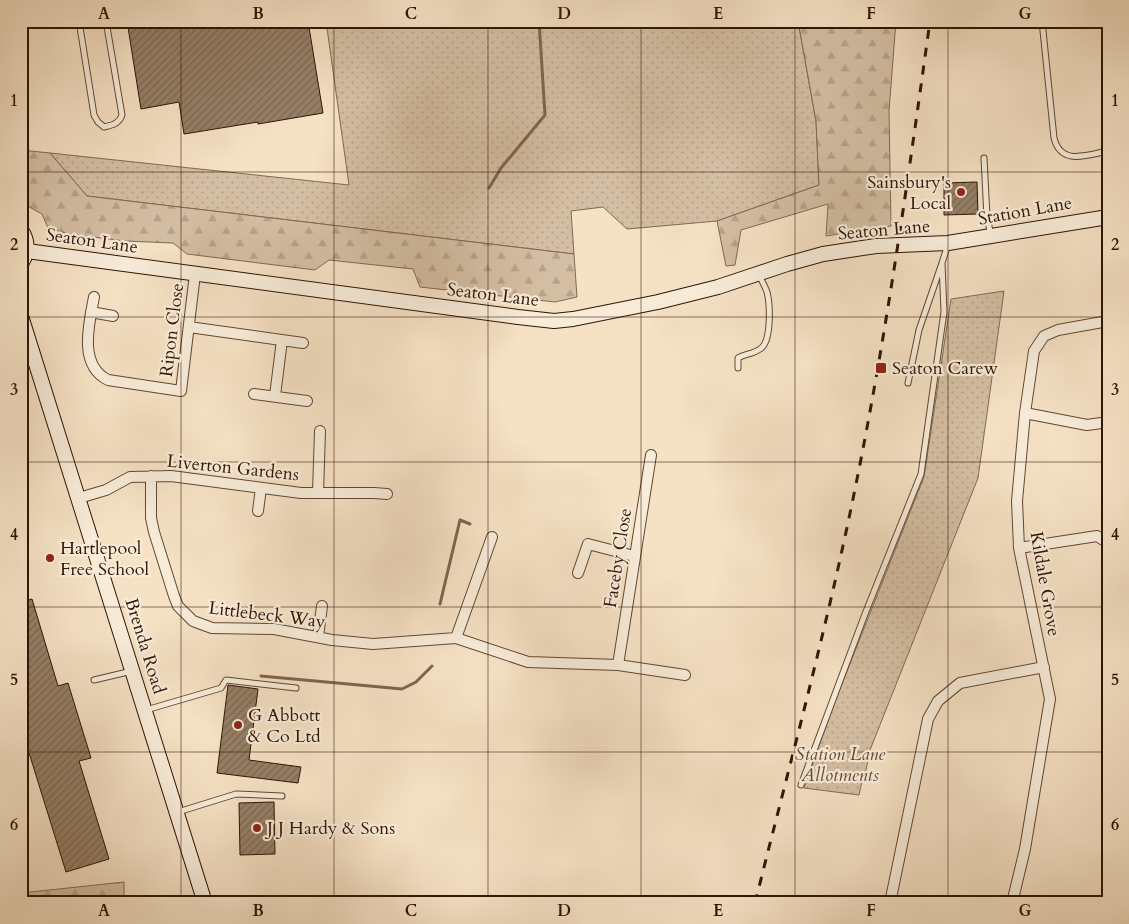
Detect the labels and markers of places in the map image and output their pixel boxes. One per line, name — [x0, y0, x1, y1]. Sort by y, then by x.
place label: Sainsbury's Local — [867, 170, 951, 216]
marker: Sainsbury's Local — [955, 186, 967, 198]
place label: Seaton Carew — [892, 356, 999, 381]
marker: Seaton Carew — [874, 361, 888, 375]
place label: Hartlepool Free School — [60, 536, 150, 582]
marker: Hartlepool Free School — [44, 552, 56, 564]
place label: G Abbott & Co Ltd — [248, 703, 321, 749]
marker: G Abbott & Co Ltd — [232, 719, 244, 731]
place label: J J Hardy & Sons — [264, 816, 395, 841]
marker: J J Hardy & Sons — [251, 822, 263, 834]

